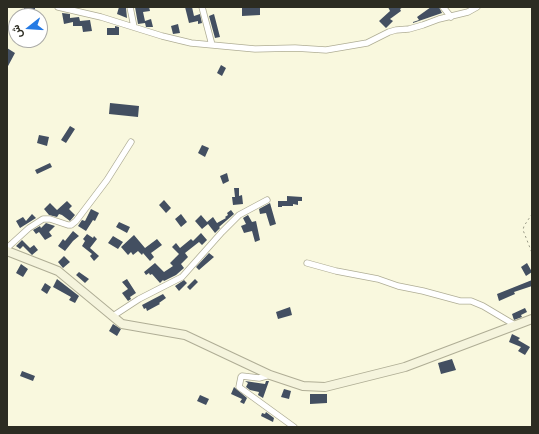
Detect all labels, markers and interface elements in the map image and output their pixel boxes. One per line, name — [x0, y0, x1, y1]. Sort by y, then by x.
north arrow — [8, 8, 48, 48]
text: ش — [8, 23, 26, 40]

